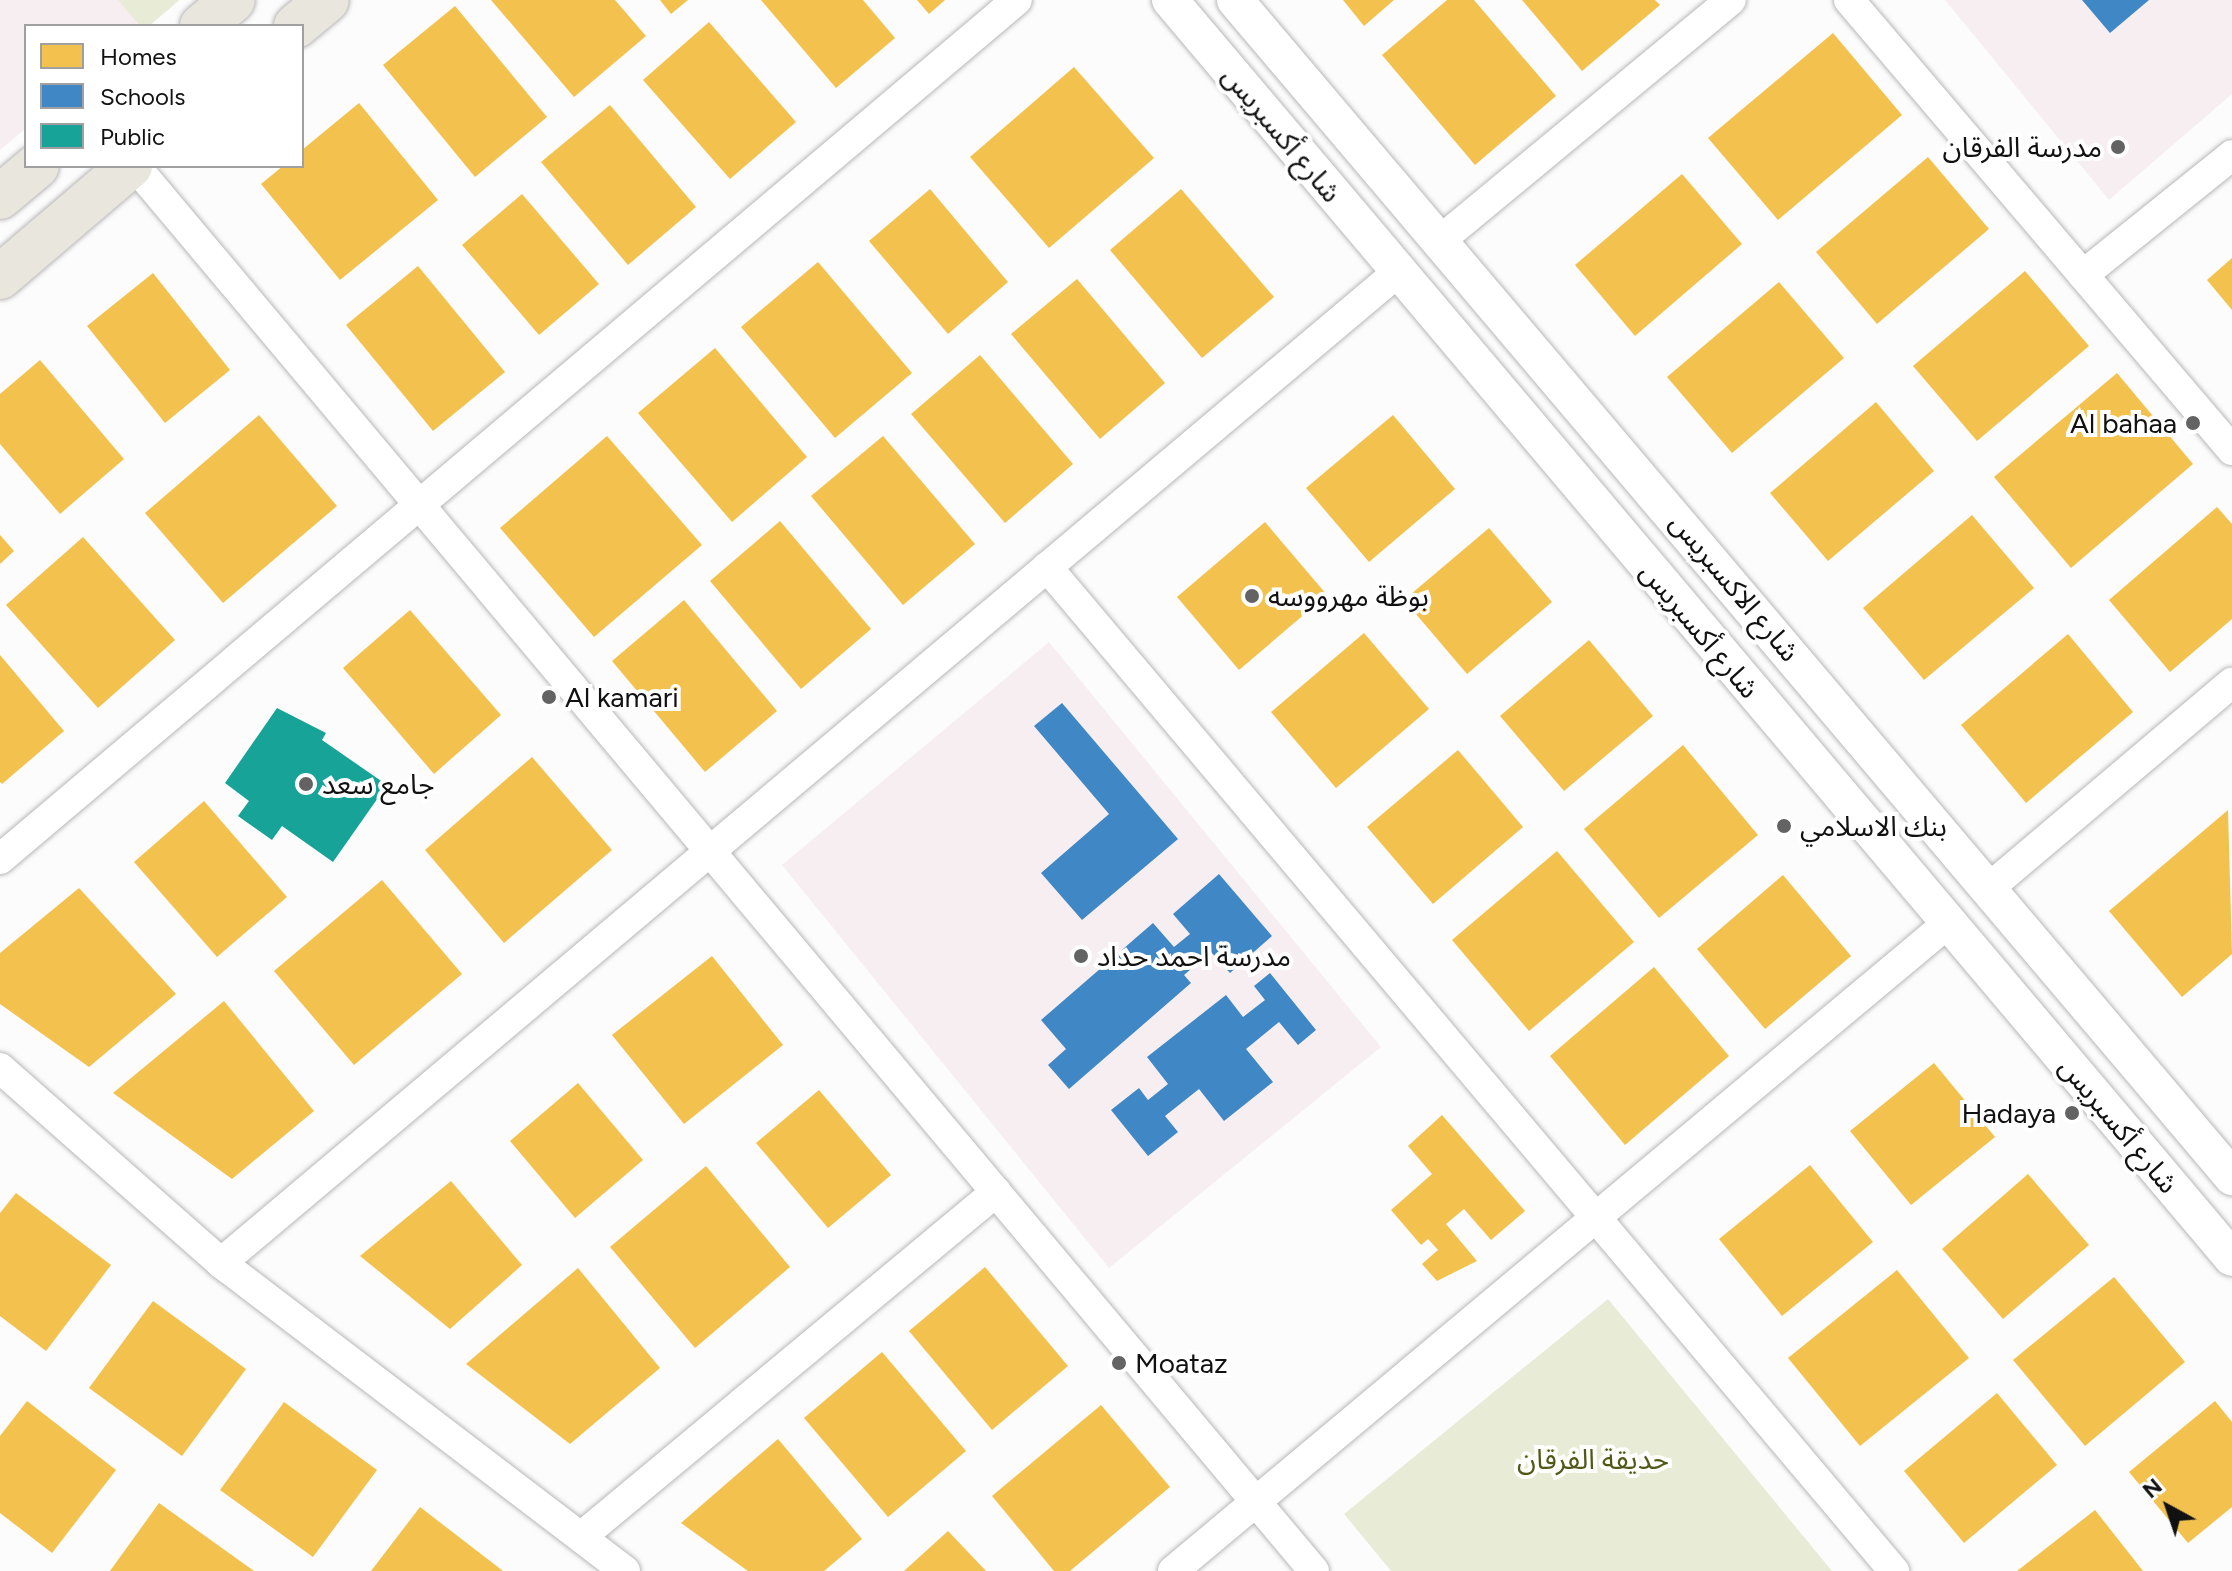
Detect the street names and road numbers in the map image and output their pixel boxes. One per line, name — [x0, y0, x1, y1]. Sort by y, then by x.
street label: شارع أكسبريس — [1215, 59, 1349, 209]
street label: شارع الاكسبريس — [1663, 506, 1807, 668]
street label: شارع أكسبريس — [1633, 555, 1767, 705]
street label: شارع أكسبريس — [2052, 1050, 2186, 1200]

